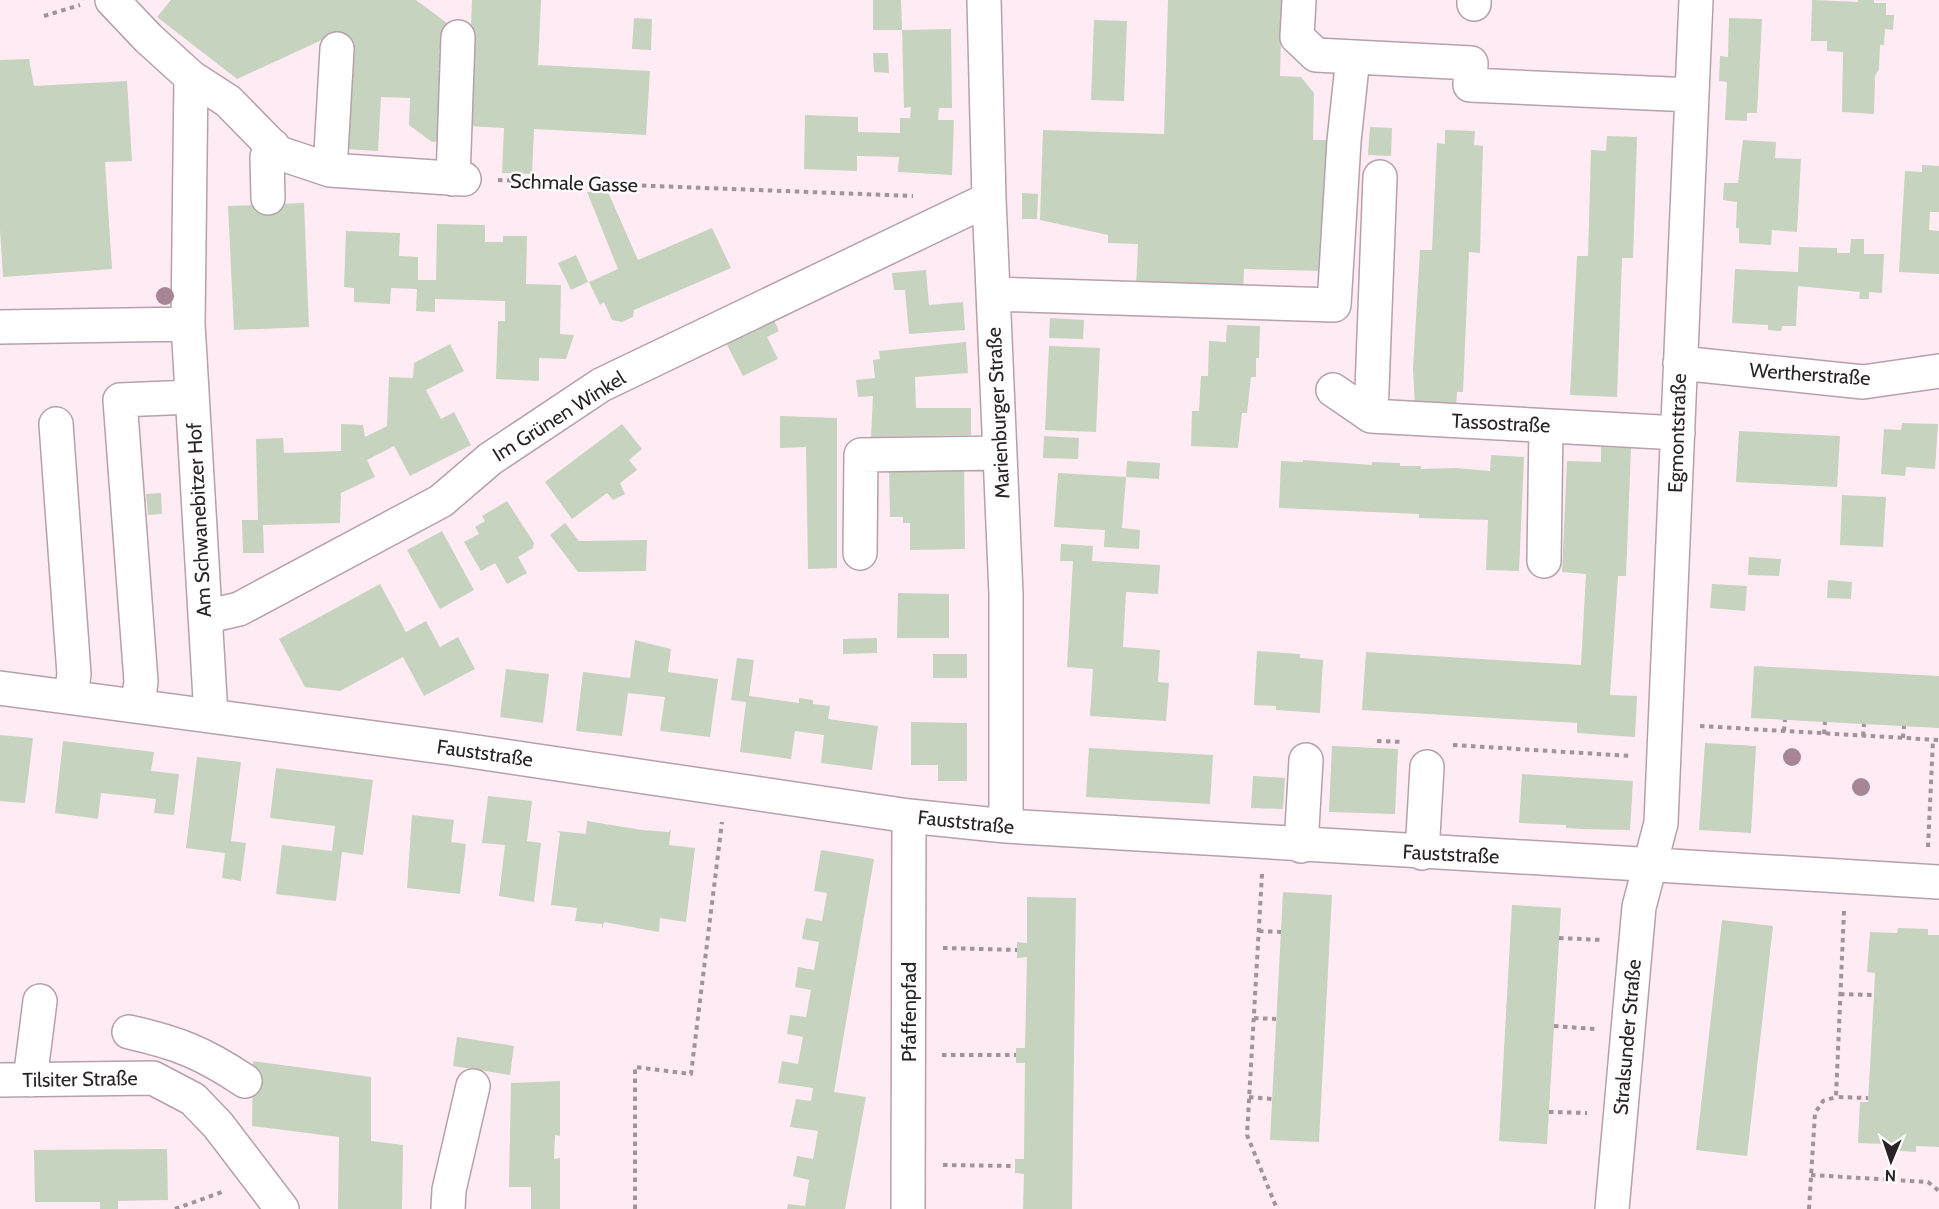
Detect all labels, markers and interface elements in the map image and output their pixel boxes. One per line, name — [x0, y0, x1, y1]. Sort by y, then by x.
street label: Schmale Gasse — [510, 169, 638, 197]
street label: Marienburger Straße — [982, 326, 1014, 500]
street label: Wertherstraße — [1749, 358, 1871, 390]
street label: Im Grünen Winkel — [488, 365, 630, 466]
street label: Egmontstraße — [1663, 373, 1691, 493]
street label: Tassostraße — [1451, 408, 1551, 438]
street label: Am Schwanebitzer Hof — [182, 422, 216, 618]
street label: Fauststraße — [435, 734, 535, 772]
street label: Fauststraße — [917, 805, 1015, 839]
street label: Fauststraße — [1402, 839, 1500, 869]
street label: Stralsunder Straße — [1608, 958, 1646, 1116]
street label: Pfaffenpfad — [897, 962, 921, 1062]
street label: Tilsiter Straße — [22, 1066, 138, 1092]
north arrow — [1861, 1131, 1921, 1191]
text: N — [1885, 1166, 1896, 1185]

